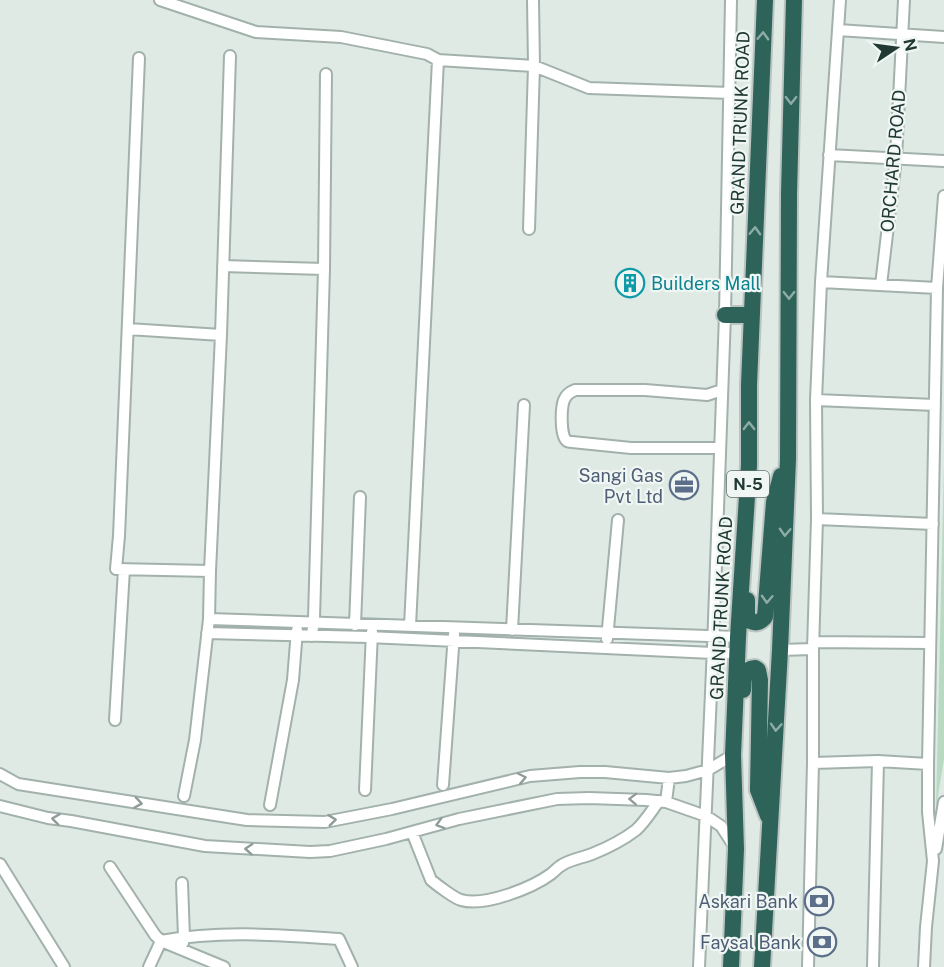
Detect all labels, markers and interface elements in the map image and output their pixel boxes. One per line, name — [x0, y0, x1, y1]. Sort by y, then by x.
north arrow — [866, 18, 926, 78]
street label: GRAND TRUNK ROAD — [726, 31, 754, 215]
one-way arrow — [757, 32, 770, 41]
text: N — [899, 37, 921, 53]
street label: ORCHARD ROAD — [876, 89, 910, 233]
one-way arrow — [785, 96, 798, 105]
one-way arrow — [749, 227, 762, 236]
building icon: Builders Mall — [614, 267, 646, 299]
place label: Builders Mall — [651, 273, 761, 294]
one-way arrow — [783, 291, 795, 300]
one-way arrow — [743, 422, 755, 431]
place label: Sangi Gas Pvt Ltd — [578, 465, 663, 507]
office icon: Sangi Gas Pvt Ltd — [668, 469, 700, 501]
road number: N-5 — [727, 471, 769, 497]
street label: GRAND TRUNK ROAD — [706, 516, 736, 700]
one-way arrow — [779, 528, 792, 537]
one-way arrow — [761, 594, 774, 603]
one-way arrow — [769, 723, 782, 732]
one-way arrow — [517, 772, 527, 785]
one-way arrow — [628, 793, 637, 805]
one-way arrow — [133, 796, 143, 809]
one-way arrow — [52, 813, 61, 826]
one-way arrow — [327, 815, 337, 827]
one-way arrow — [435, 817, 446, 829]
one-way arrow — [244, 843, 253, 856]
bank icon: Askari Bank — [803, 885, 835, 917]
place label: Askari Bank — [698, 891, 798, 912]
bank icon: Faysal Bank — [806, 926, 838, 958]
place label: Faysal Bank — [700, 932, 801, 953]

